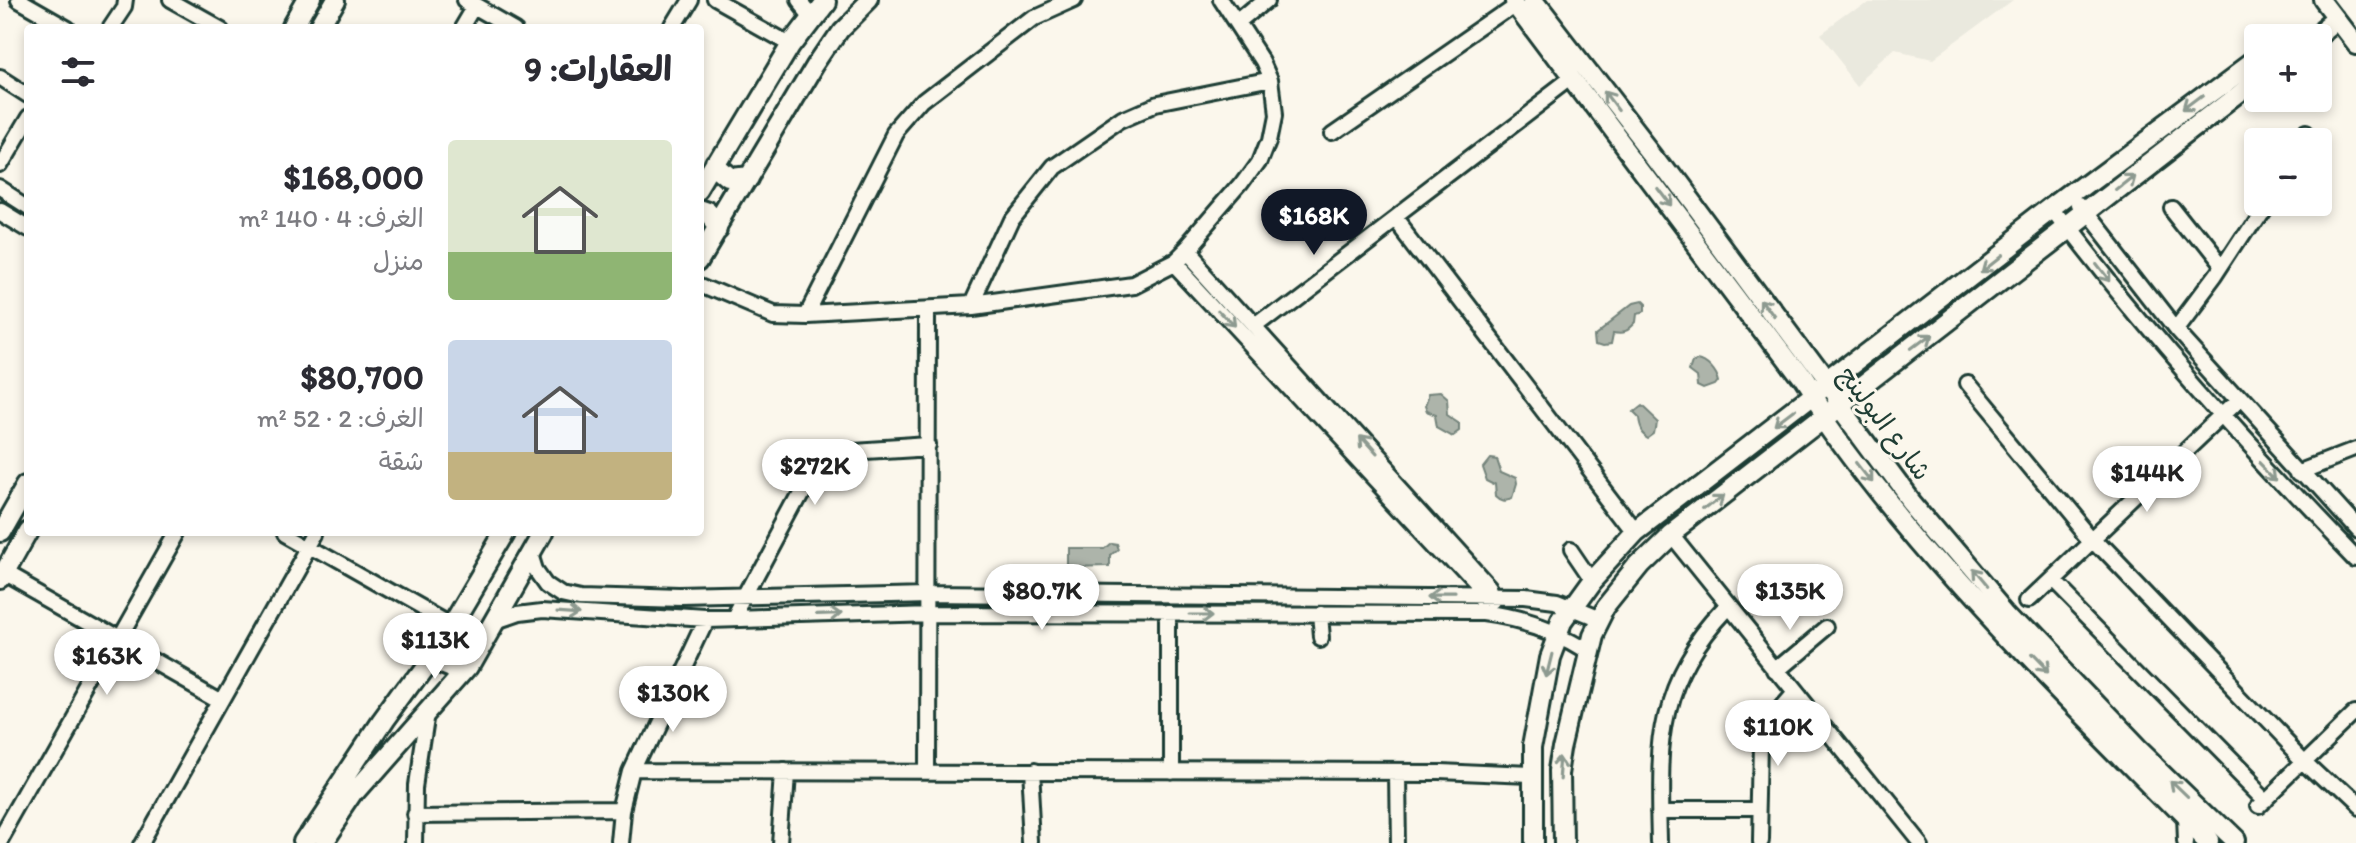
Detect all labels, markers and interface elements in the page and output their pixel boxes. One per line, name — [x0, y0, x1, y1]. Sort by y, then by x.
map controls — [2244, 24, 2332, 216]
button: + — [2244, 24, 2332, 112]
text: العقارات: 9 — [524, 49, 672, 90]
icon: filters — [56, 50, 100, 94]
one-way arrow — [1604, 91, 1621, 112]
one-way arrow — [2185, 95, 2206, 112]
button: − — [2244, 128, 2332, 216]
text: $168,000 — [283, 157, 424, 198]
icon: home — [512, 172, 608, 268]
one-way arrow — [2113, 174, 2134, 192]
one-way arrow — [1654, 185, 1671, 207]
pin: $168K — [1258, 189, 1370, 257]
text: $168K — [1279, 199, 1349, 231]
text: الغرف: 4 · 140 m² — [239, 202, 424, 234]
text: منزل — [373, 245, 424, 277]
one-way arrow — [1979, 253, 2000, 270]
one-way arrow — [2094, 261, 2111, 282]
one-way arrow — [1760, 299, 1777, 320]
one-way arrow — [1217, 309, 1236, 329]
one-way arrow — [1908, 335, 1930, 352]
text: $80,700 — [300, 357, 424, 398]
street label: شارع البولينج — [1830, 360, 1938, 488]
icon: home — [512, 372, 608, 468]
text: الغرف: 2 · 52 m² — [257, 402, 424, 434]
one-way arrow — [1773, 413, 1794, 430]
one-way arrow — [1356, 438, 1374, 458]
pin: $272K — [759, 439, 871, 507]
text: شقة — [379, 445, 424, 477]
pin: $144K — [2091, 446, 2203, 514]
text: $272K — [780, 449, 850, 481]
text: $144K — [2110, 456, 2184, 488]
one-way arrow — [2262, 459, 2281, 479]
one-way arrow — [1859, 461, 1876, 483]
one-way arrow — [1703, 494, 1724, 511]
pin: $80.7K — [977, 564, 1107, 632]
pin: $135K — [1734, 564, 1846, 632]
one-way arrow — [1970, 571, 1988, 591]
text: $80.7K — [1002, 574, 1082, 606]
text: $135K — [1755, 574, 1825, 606]
one-way arrow — [1428, 590, 1455, 606]
one-way arrow — [556, 604, 583, 619]
one-way arrow — [1188, 605, 1215, 621]
one-way arrow — [816, 609, 843, 624]
pin: $113K — [379, 613, 491, 681]
text: $113K — [401, 623, 469, 655]
pin: $163K — [51, 629, 163, 697]
text: $163K — [72, 639, 142, 671]
one-way arrow — [1541, 650, 1556, 676]
one-way arrow — [2028, 658, 2047, 677]
pin: $130K — [617, 666, 729, 734]
text: $130K — [637, 676, 709, 708]
pin: $110K — [1722, 700, 1834, 768]
text: $110K — [1743, 710, 1813, 742]
one-way arrow — [1556, 752, 1571, 779]
one-way arrow — [2168, 779, 2188, 798]

